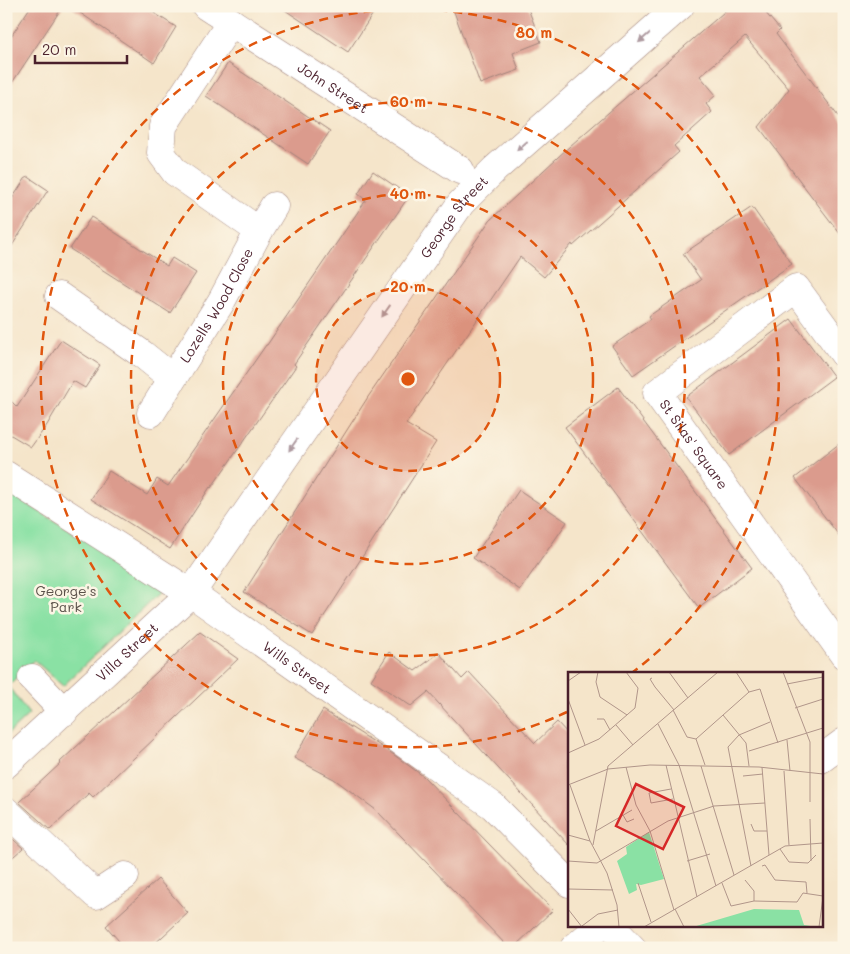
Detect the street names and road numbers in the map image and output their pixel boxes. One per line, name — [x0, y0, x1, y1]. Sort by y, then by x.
street label: John Street — [294, 58, 372, 117]
street label: George Street — [416, 171, 492, 262]
street label: Lozells Wood Close — [175, 245, 257, 366]
street label: St Silas' Square — [655, 395, 733, 493]
street label: Villa Street — [92, 618, 162, 685]
street label: Wills Street — [259, 637, 335, 698]

